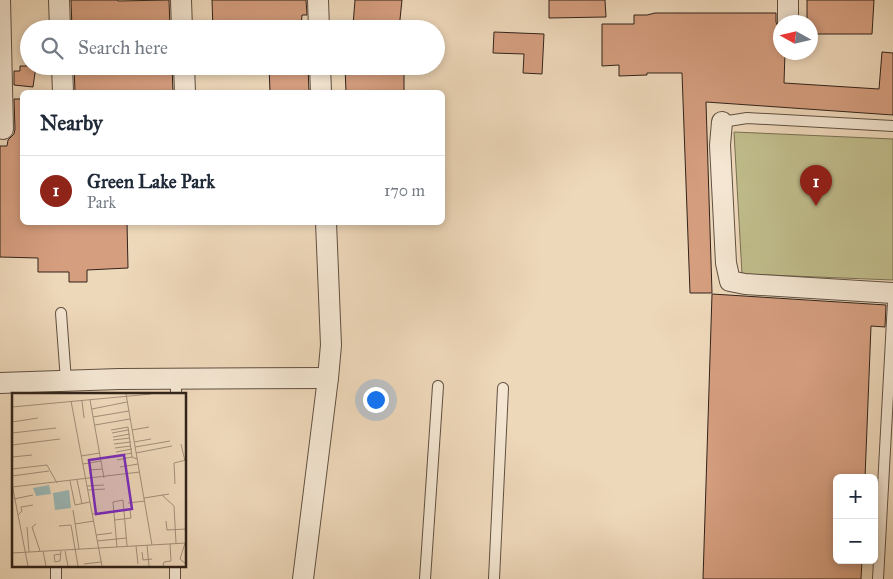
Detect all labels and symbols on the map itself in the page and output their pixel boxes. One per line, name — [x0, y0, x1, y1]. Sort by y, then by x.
north arrow — [773, 15, 818, 60]
pin: 1 — [800, 165, 832, 206]
your location — [363, 387, 389, 413]
inset map — [12, 393, 186, 566]

